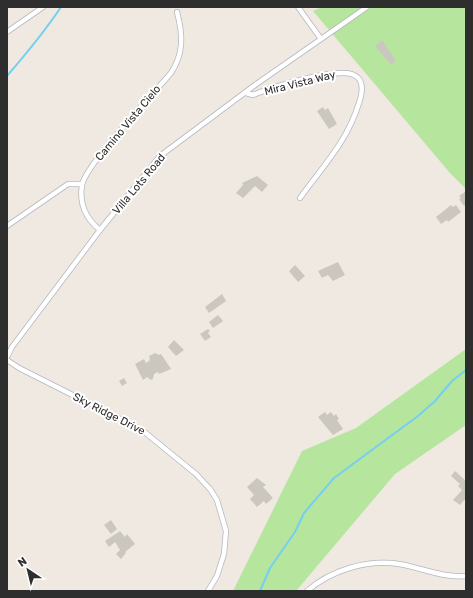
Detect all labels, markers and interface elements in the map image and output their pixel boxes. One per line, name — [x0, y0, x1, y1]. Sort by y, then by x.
street label: Mira Vista Way — [263, 68, 337, 98]
street label: Camino Vista Cielo — [93, 82, 163, 164]
street label: Villa Lots Road — [110, 151, 168, 217]
street label: Sky Ridge Drive — [71, 390, 147, 438]
north arrow — [8, 550, 48, 590]
text: N — [16, 555, 30, 570]

